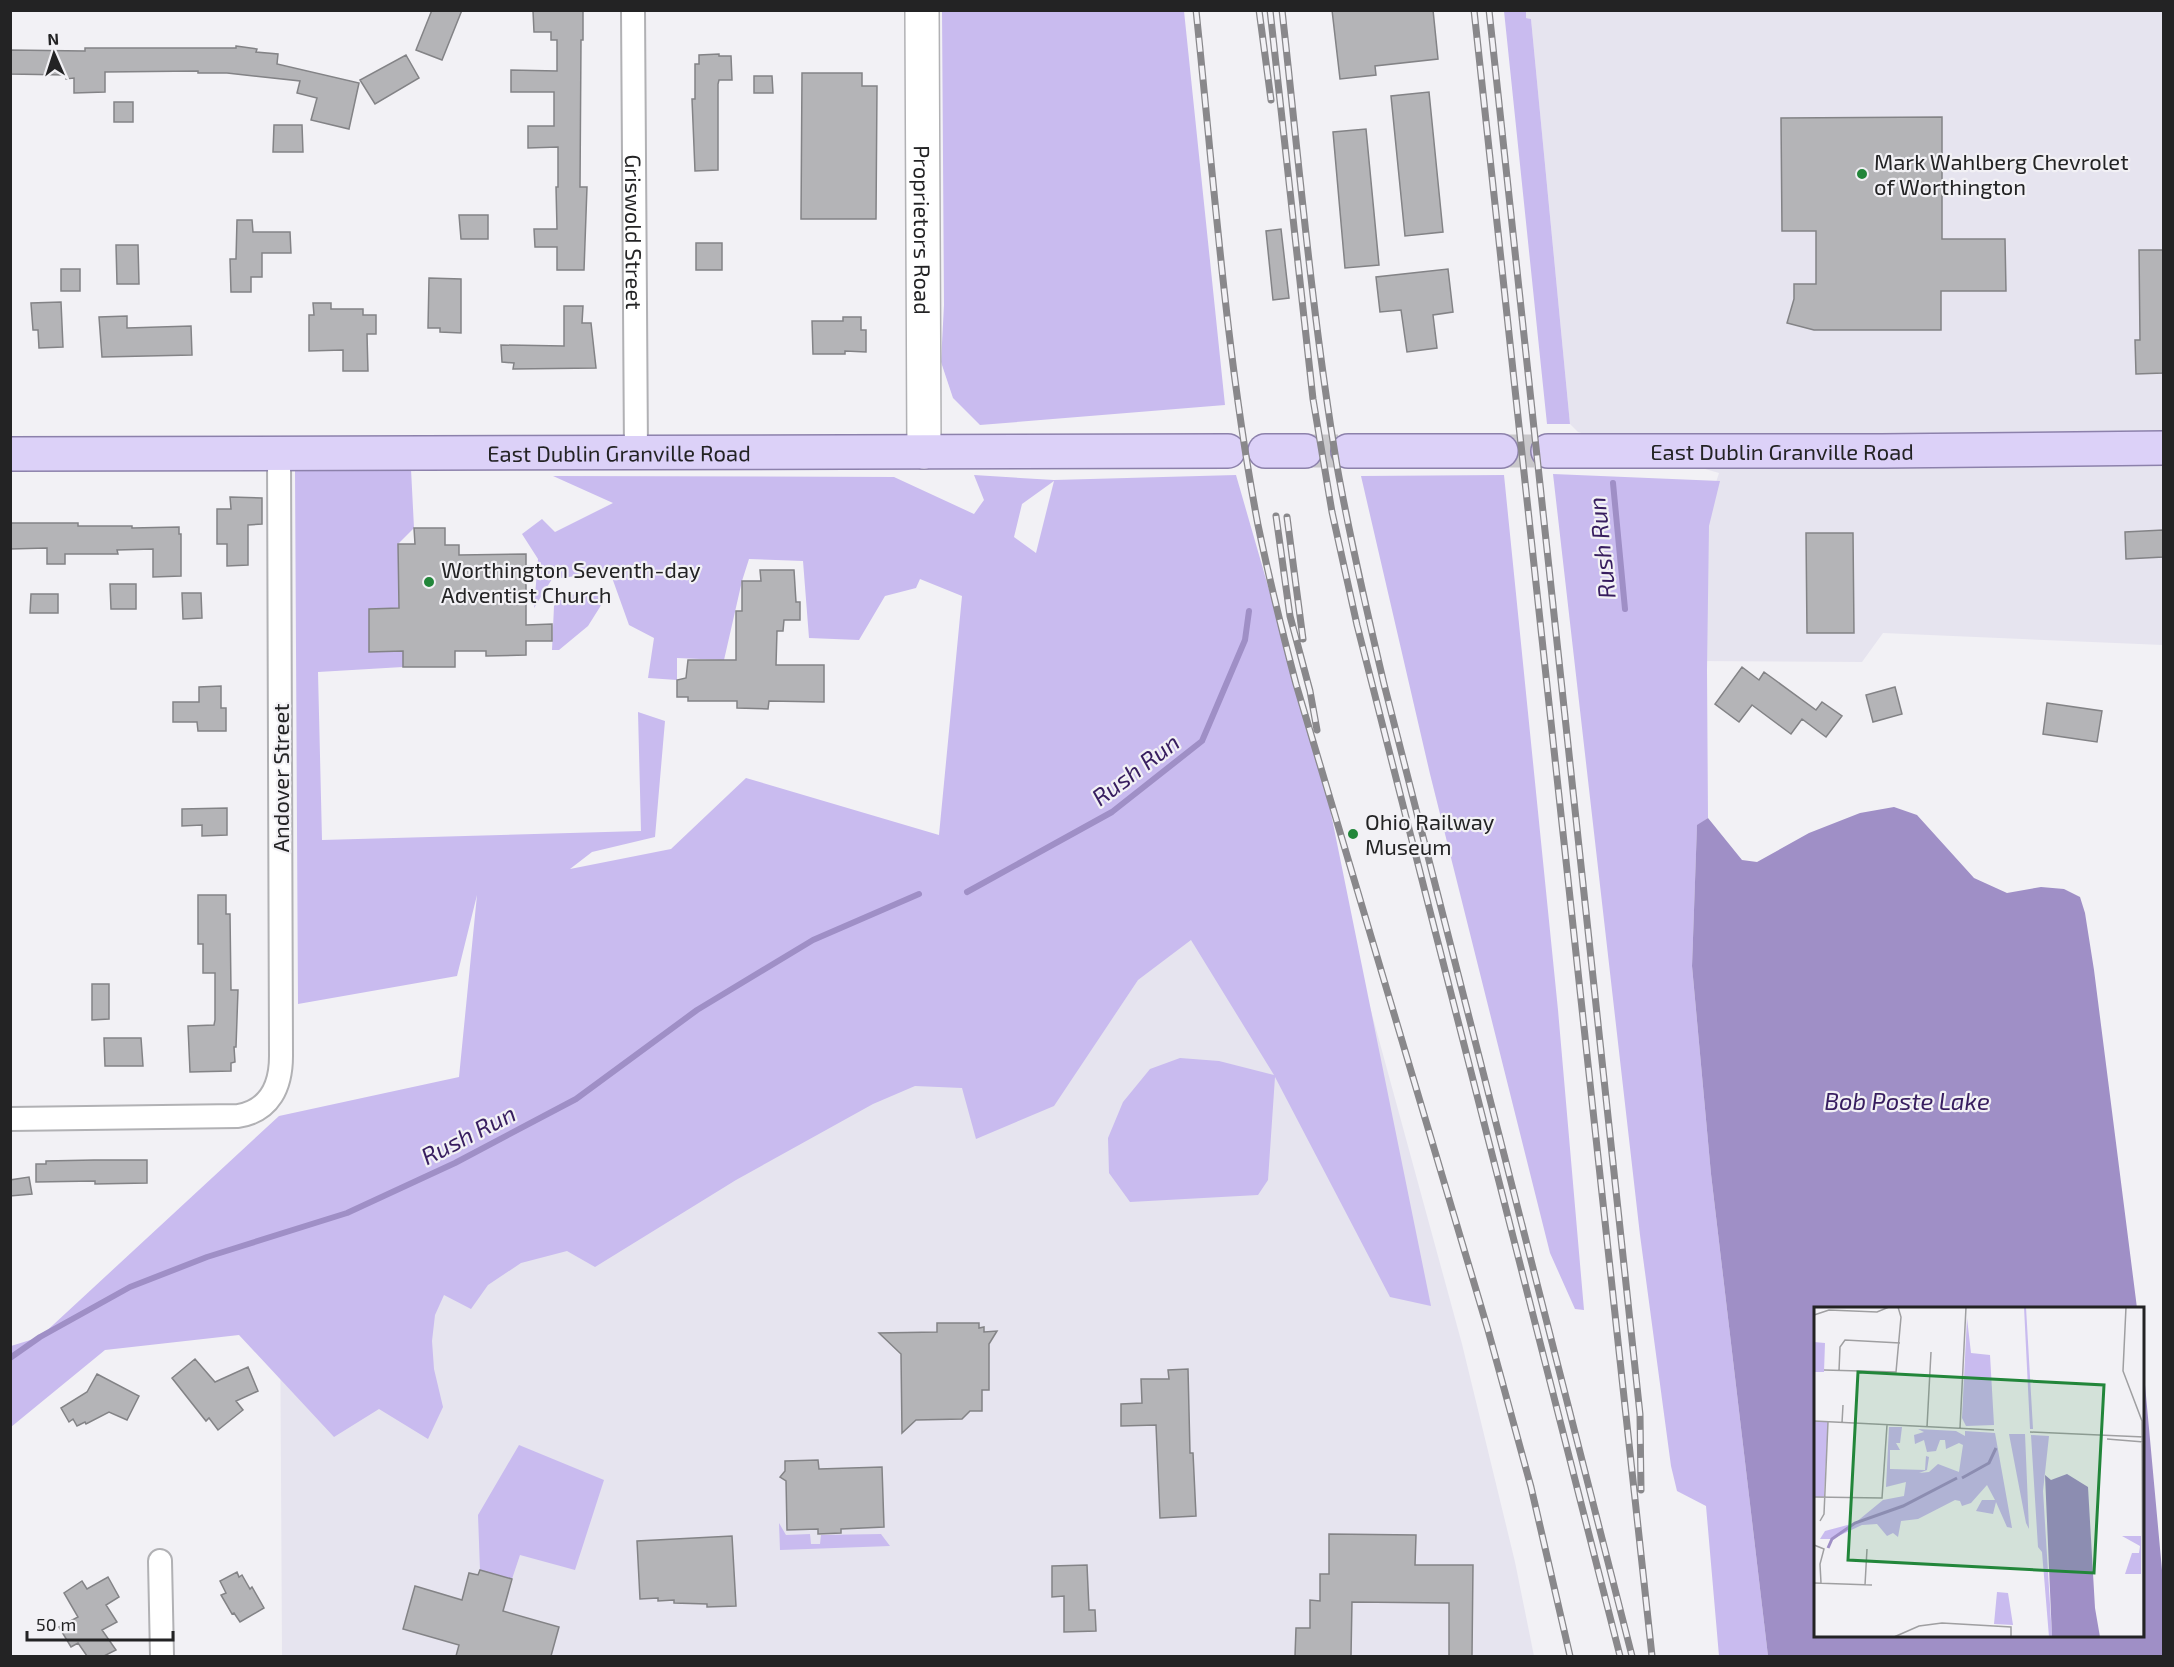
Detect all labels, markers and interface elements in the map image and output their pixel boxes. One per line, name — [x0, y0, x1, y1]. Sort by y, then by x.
north arrow — [24, 24, 84, 84]
text: N — [47, 29, 59, 48]
street label: Proprietors Road — [910, 145, 936, 315]
place label: Mark Wahlberg Chevrolet of Worthington — [1874, 148, 2129, 199]
street label: Griswold Street — [621, 154, 648, 310]
marker: Mark Wahlberg Chevrolet of Worthington — [1855, 167, 1869, 181]
street label: East Dublin Granville Road — [1650, 438, 1914, 464]
street label: East Dublin Granville Road — [487, 439, 751, 466]
water label: Rush Run — [1581, 496, 1621, 600]
place label: Worthington Seventh-day Adventist Church — [441, 556, 701, 607]
marker: Worthington Seventh-day Adventist Church — [422, 575, 436, 589]
street label: Andover Street — [267, 703, 293, 853]
water label: Rush Run — [1085, 727, 1185, 811]
place label: Ohio Railway Museum — [1365, 808, 1495, 859]
marker: Ohio Railway Museum — [1346, 827, 1360, 841]
water label: Bob Poste Lake — [1824, 1086, 1990, 1115]
water label: Rush Run — [416, 1098, 520, 1170]
inset map — [1814, 1307, 2144, 1637]
scale bar — [27, 1604, 172, 1642]
text: 50 m — [36, 1613, 76, 1635]

